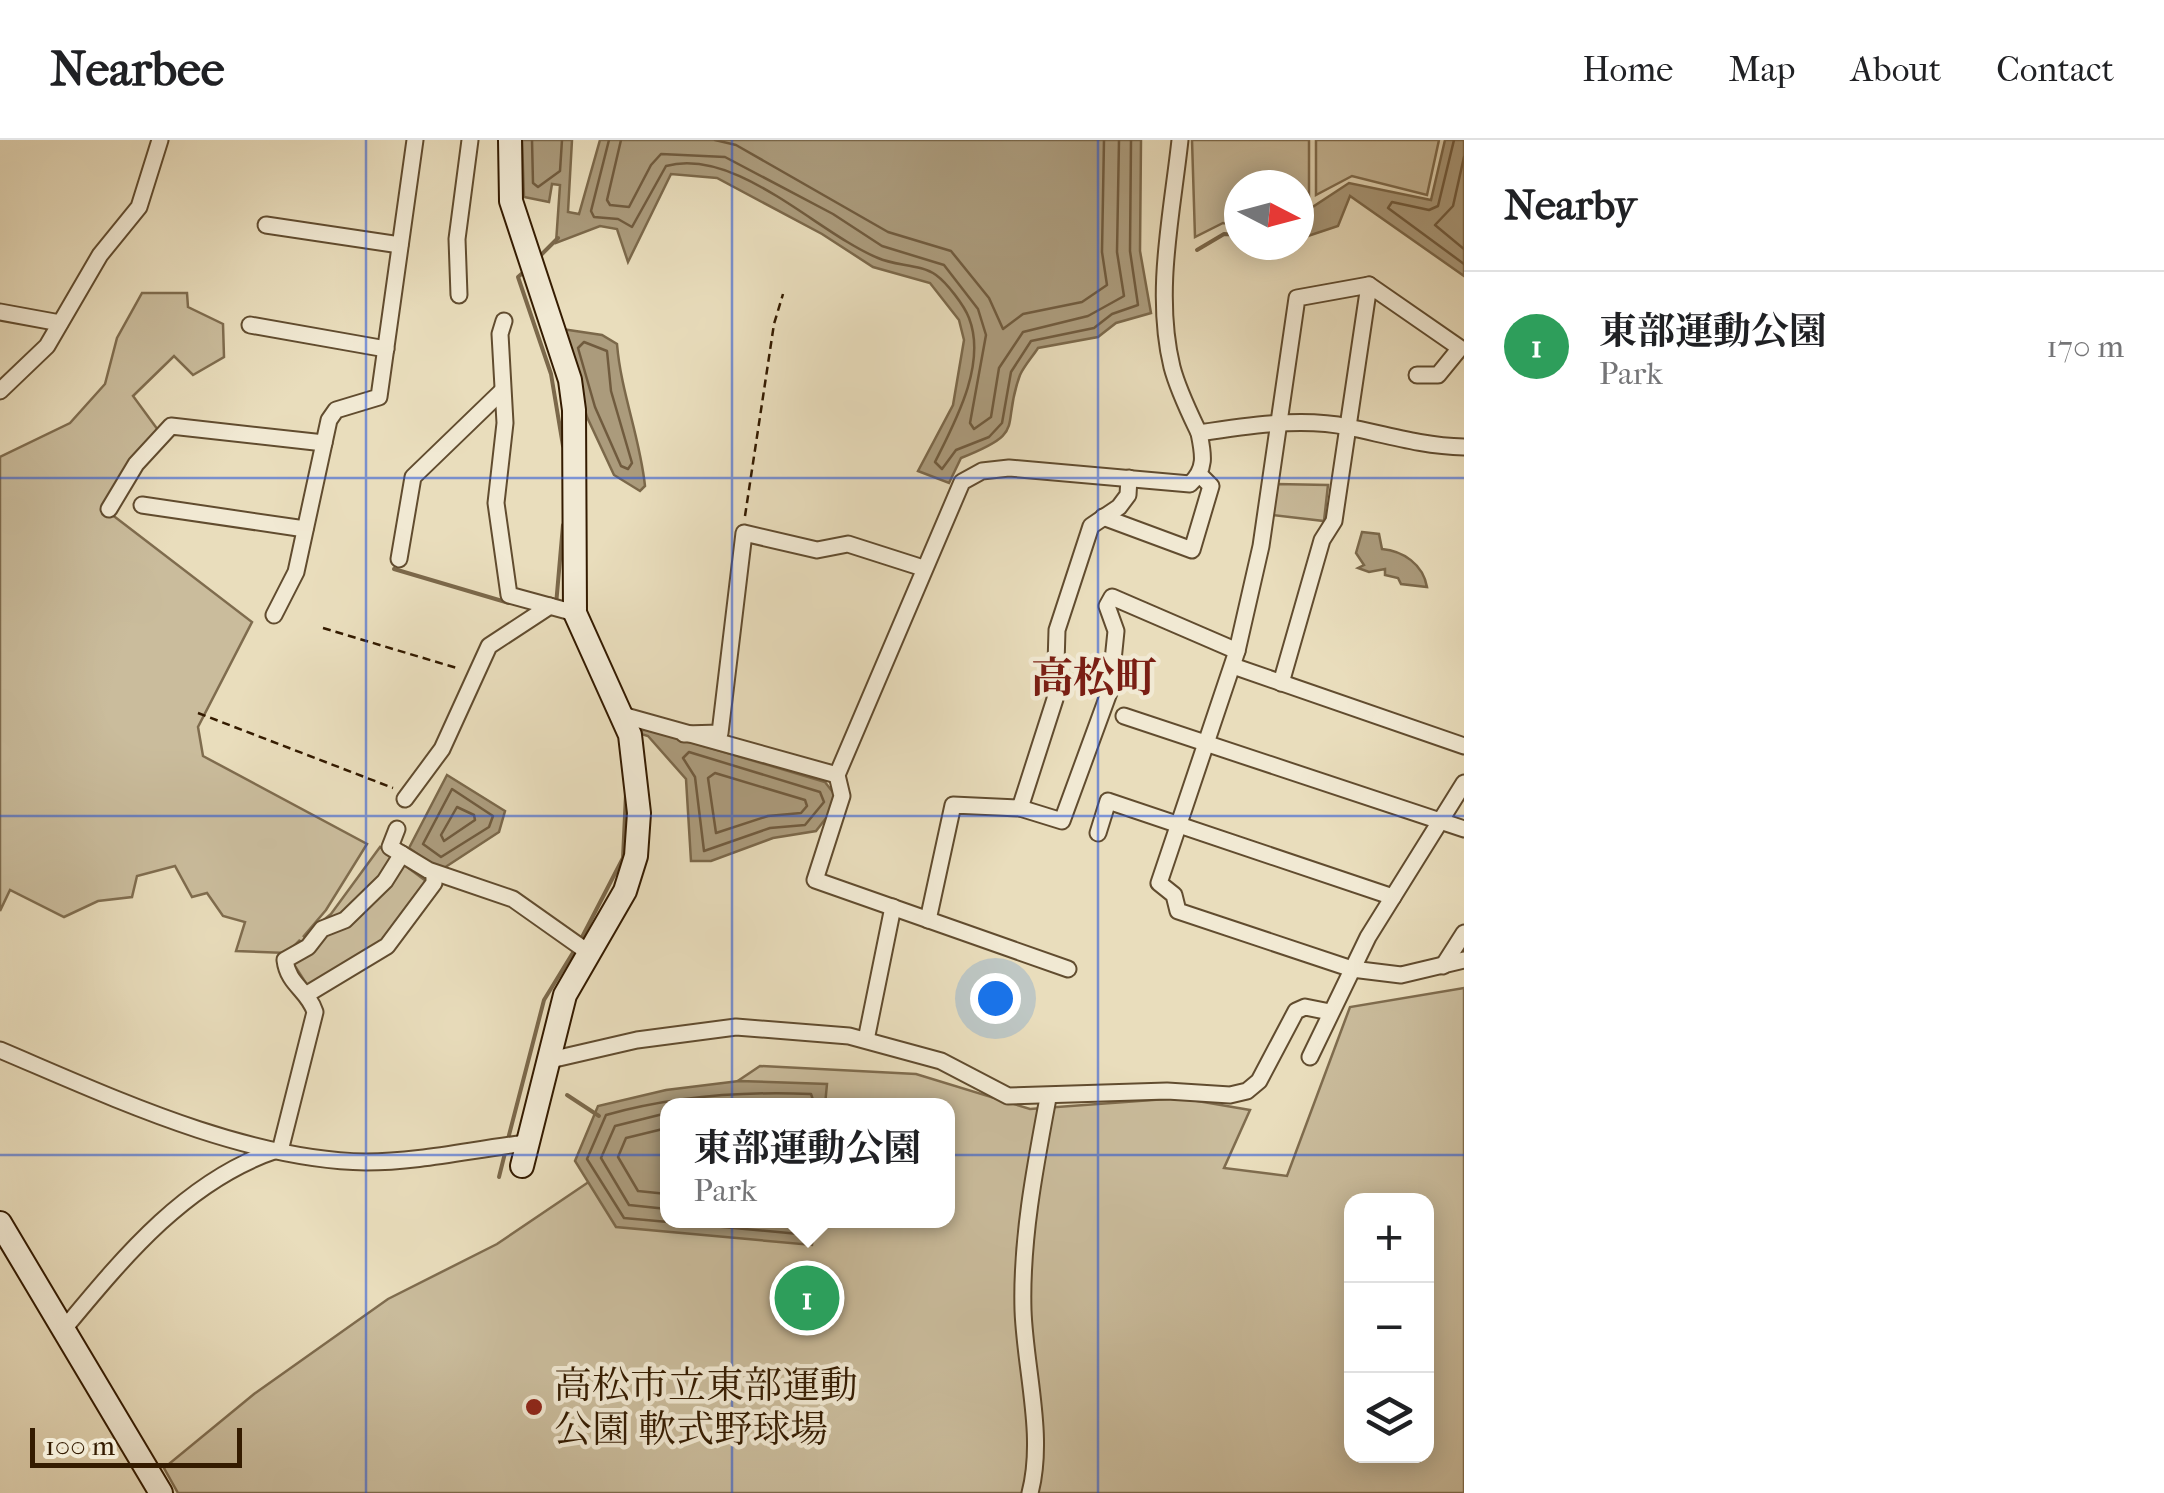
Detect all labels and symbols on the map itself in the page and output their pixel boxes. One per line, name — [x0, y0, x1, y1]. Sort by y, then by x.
north arrow — [1224, 170, 1314, 260]
district label: 高松町 — [1031, 654, 1157, 703]
your location — [970, 973, 1021, 1024]
pin: 1 — [774, 1260, 840, 1336]
place label: 高松市立東部運動 公園 軟式野球場 — [554, 1363, 858, 1452]
marker: 高松市立東部運動 公園 軟式野球場 — [523, 1396, 545, 1418]
scale bar — [30, 1423, 242, 1468]

